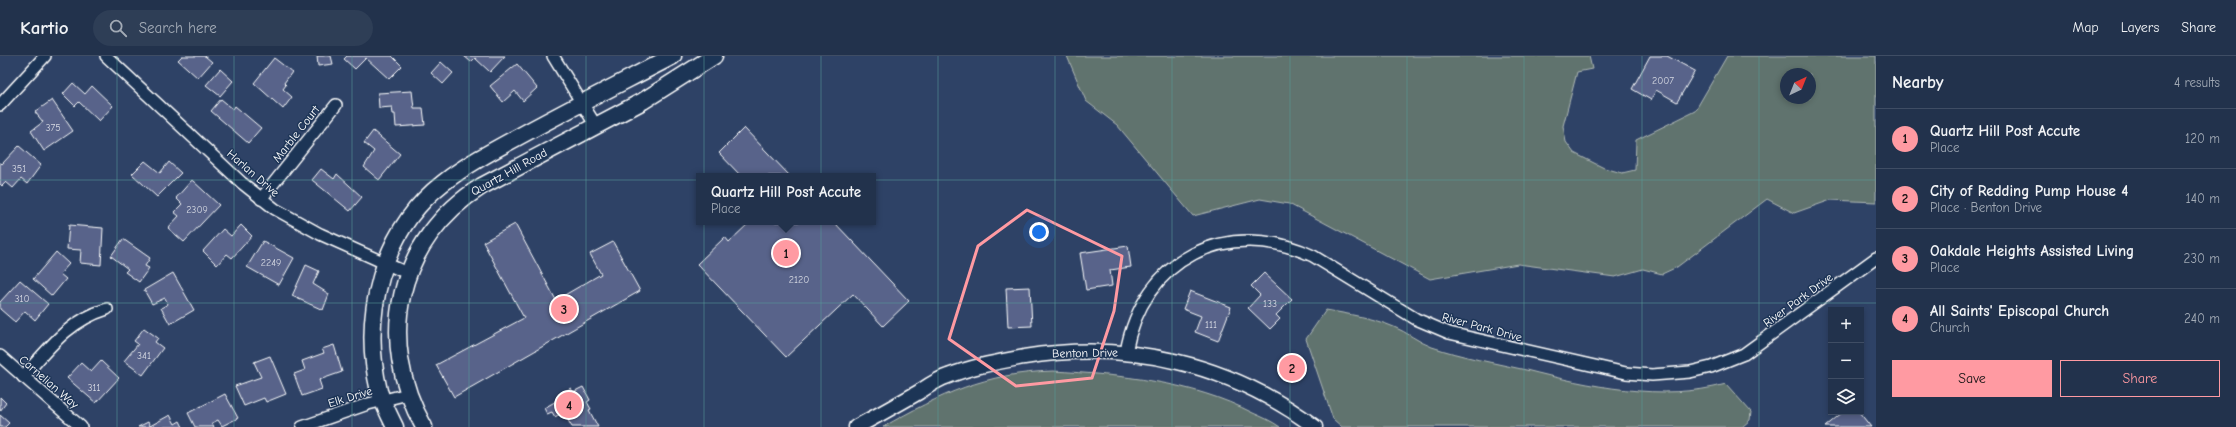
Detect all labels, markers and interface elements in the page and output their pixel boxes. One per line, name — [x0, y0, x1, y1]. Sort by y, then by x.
search box — [93, 10, 373, 46]
text: Kartio — [20, 17, 69, 39]
icon: search — [107, 17, 129, 39]
text: Search here — [139, 19, 217, 37]
text: Map — [2072, 19, 2099, 36]
text: Layers — [2121, 19, 2159, 36]
text: Share — [2181, 19, 2216, 36]
north arrow — [1780, 68, 1816, 104]
text: Nearby — [1892, 73, 1943, 92]
house number: 2007 — [1652, 75, 1674, 87]
text: 4 results — [2174, 75, 2220, 90]
street label: Marble Court — [270, 102, 323, 165]
house number: 375 — [45, 122, 61, 134]
text: Quartz Hill Post Accute — [1930, 122, 2080, 140]
text: 1 — [1902, 131, 1908, 146]
text: 120 m — [2185, 131, 2220, 146]
text: Place — [1930, 140, 1960, 155]
street label: Quartz Hill Road — [469, 145, 549, 199]
street label: Harlan Drive — [224, 146, 282, 200]
house number: 351 — [12, 163, 26, 175]
popup — [696, 173, 876, 225]
text: City of Redding Pump House 4 — [1930, 182, 2128, 200]
text: Quartz Hill Post Accute — [711, 183, 861, 201]
text: 2 — [1902, 191, 1908, 206]
text: 140 m — [2186, 191, 2220, 206]
text: Place · Benton Drive — [1930, 200, 2042, 215]
text: Place — [711, 201, 741, 216]
house number: 2309 — [186, 204, 208, 216]
your location — [1029, 222, 1049, 242]
pin: 1 — [773, 238, 799, 268]
text: Oakdale Heights Assisted Living — [1930, 242, 2134, 260]
text: 3 — [1902, 251, 1908, 266]
text: 230 m — [2184, 251, 2220, 266]
house number: 2249 — [261, 257, 281, 269]
text: Place — [1930, 260, 1960, 275]
street label: River Park Drive — [1761, 270, 1835, 330]
house number: 2120 — [789, 274, 809, 286]
house number: 310 — [14, 293, 30, 305]
pin: 3 — [551, 294, 577, 324]
house number: 133 — [1263, 298, 1277, 310]
text: All Saints' Episcopal Church — [1930, 302, 2109, 320]
map controls — [1828, 307, 1864, 415]
button: + — [1828, 307, 1864, 343]
street label: River Park Drive — [1440, 310, 1524, 344]
text: 4 — [1902, 311, 1908, 326]
text: 240 m — [2184, 311, 2220, 326]
house number: 111 — [1205, 319, 1217, 331]
text: Church — [1930, 320, 1970, 335]
button: − — [1828, 343, 1864, 379]
street label: Benton Drive — [1052, 345, 1118, 361]
house number: 341 — [137, 350, 151, 362]
street label: Carnelian Way — [16, 352, 82, 412]
pin: 2 — [1279, 353, 1305, 383]
button: Save — [1892, 360, 2052, 397]
button: Share — [2060, 360, 2220, 397]
button: layers — [1828, 379, 1864, 415]
house number: 311 — [88, 382, 101, 394]
street label: Elk Drive — [326, 384, 374, 410]
pin: 4 — [556, 390, 582, 420]

